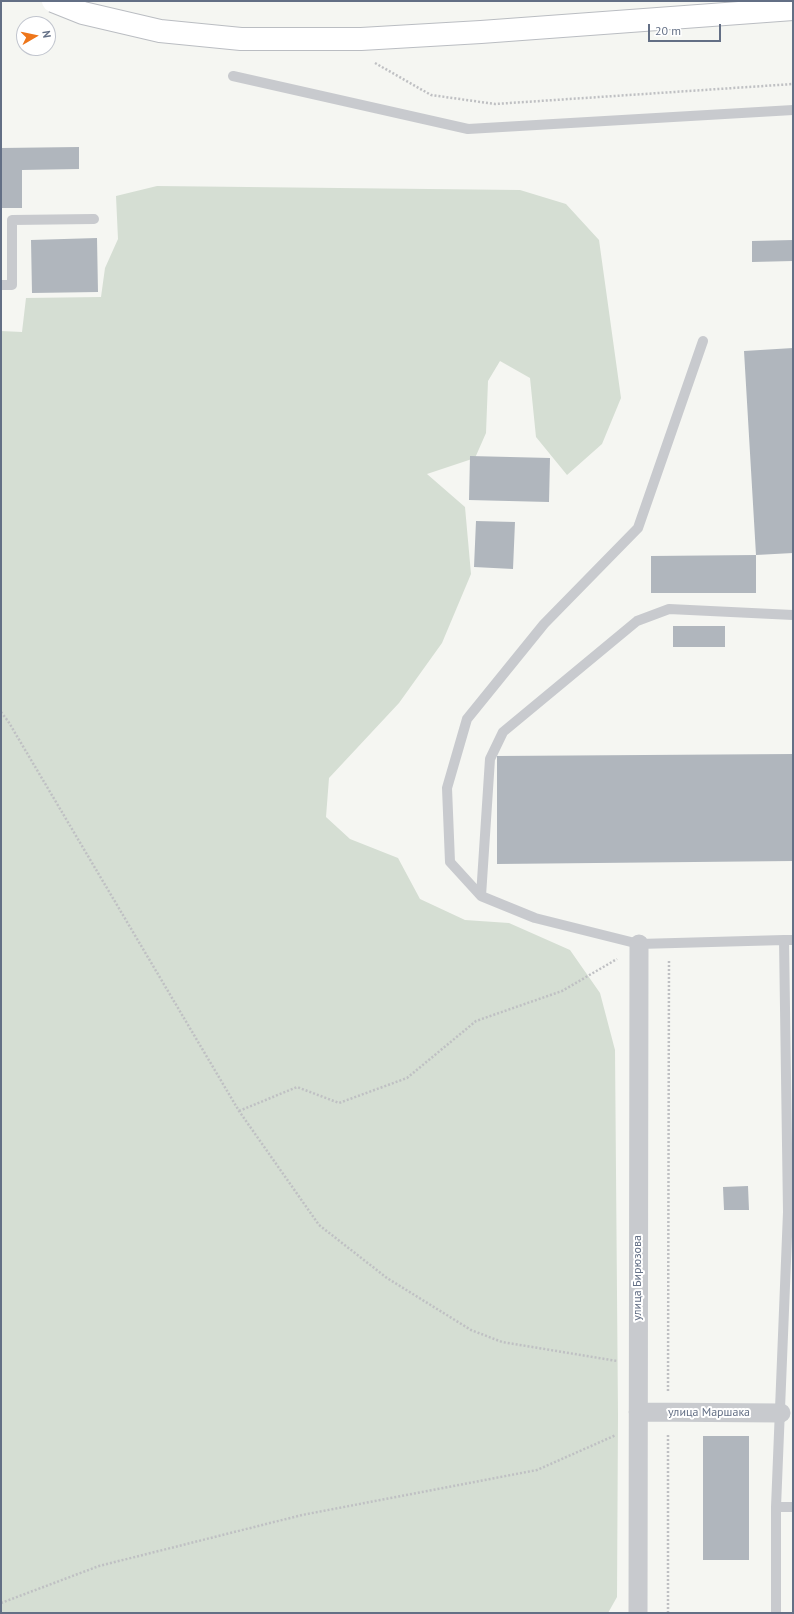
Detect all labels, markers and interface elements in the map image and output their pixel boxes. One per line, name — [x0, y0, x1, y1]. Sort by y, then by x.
north arrow — [16, 16, 56, 56]
scale bar — [650, 16, 723, 42]
text: 20 m — [655, 23, 681, 38]
text: N — [39, 30, 54, 39]
street label: улица Бирюзова — [631, 1235, 645, 1321]
street label: улица Маршака — [668, 1406, 750, 1420]

